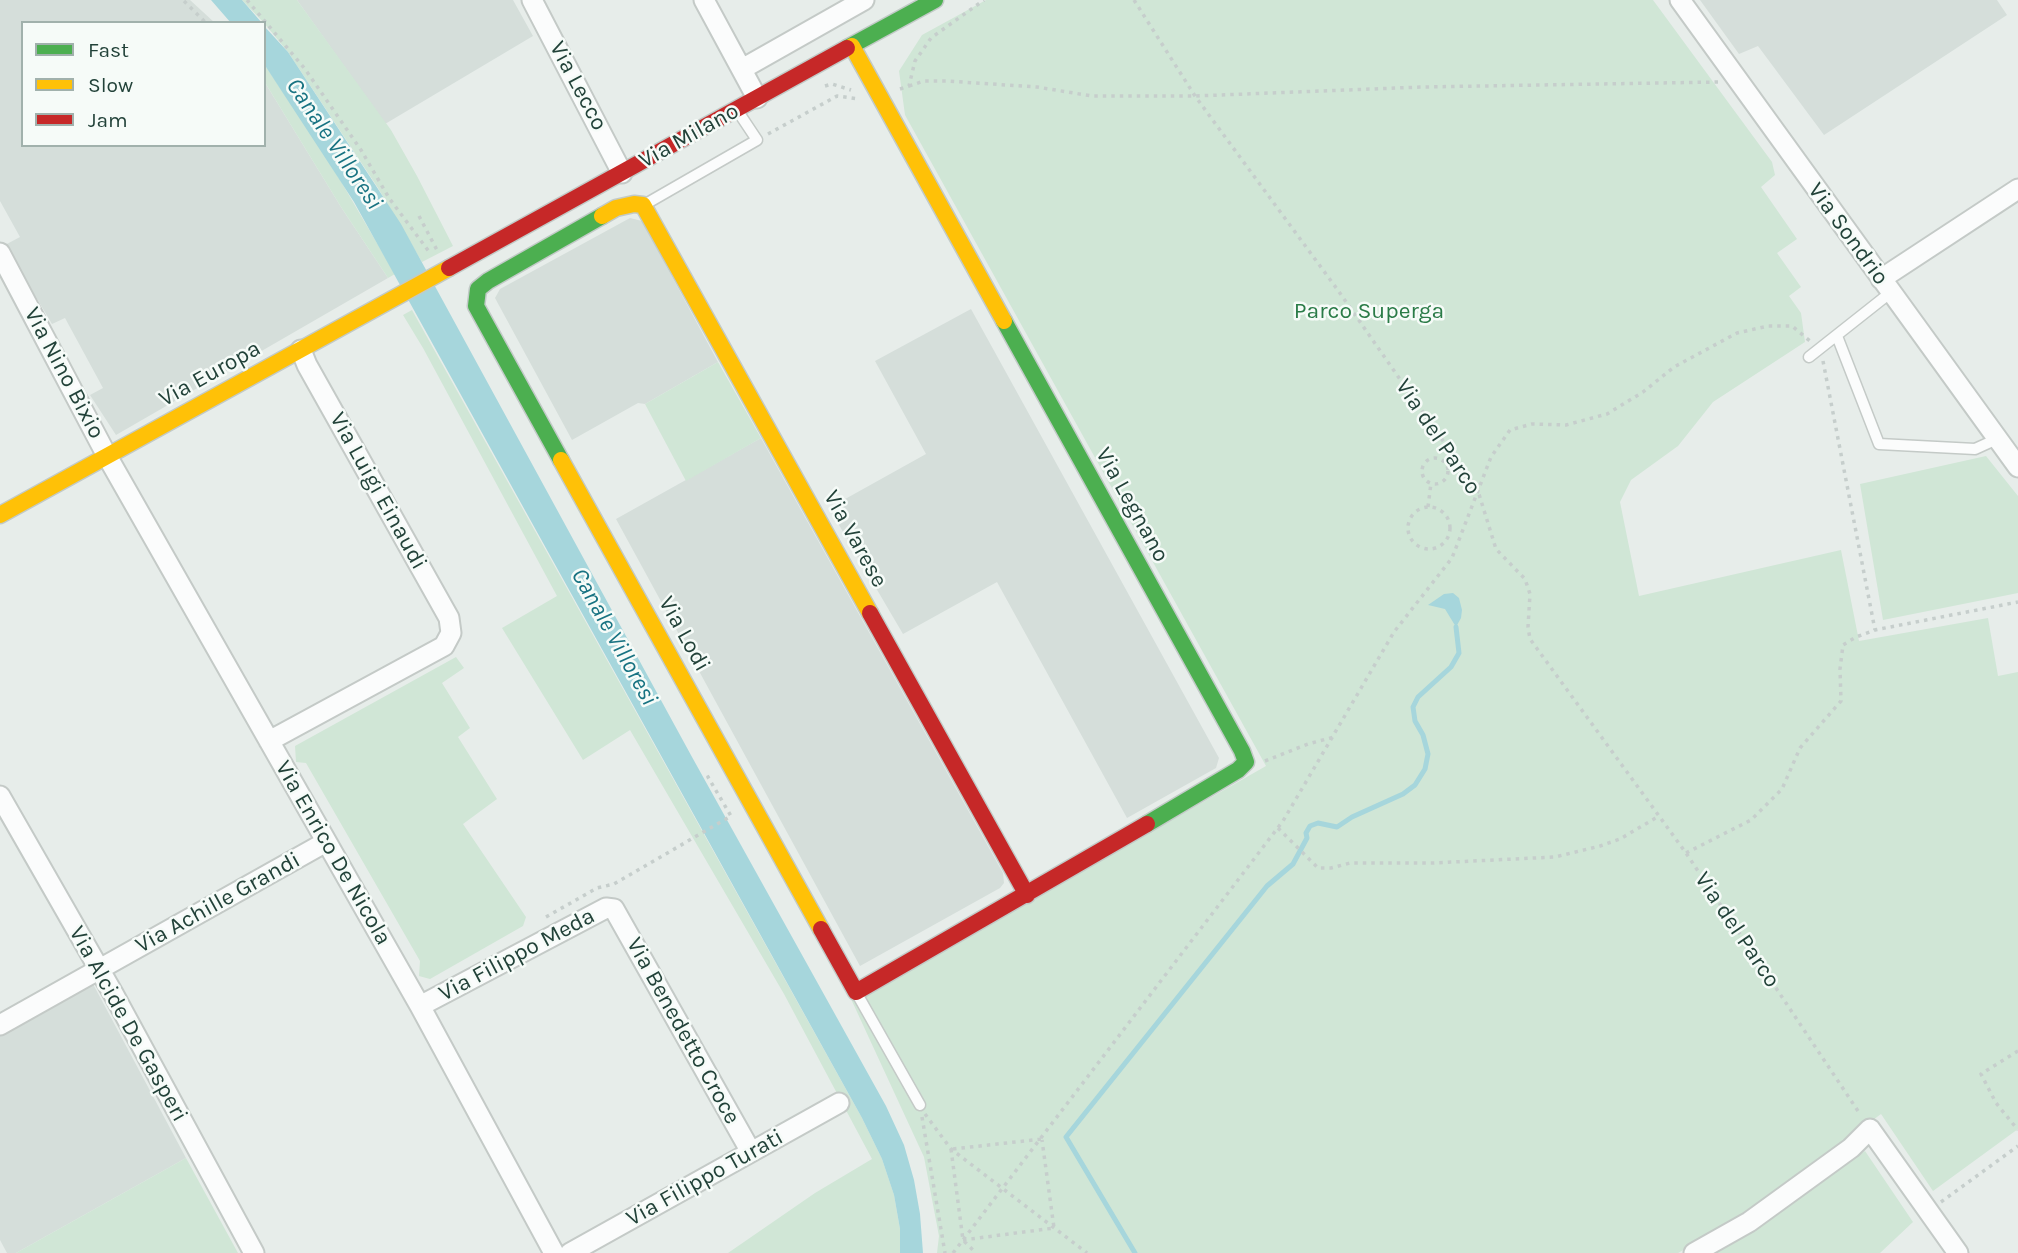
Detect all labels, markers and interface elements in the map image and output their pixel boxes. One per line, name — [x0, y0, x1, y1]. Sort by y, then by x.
legend — [21, 21, 266, 147]
street label: Via Lecco — [543, 37, 613, 135]
text: Fast — [88, 38, 129, 62]
text: Slow — [88, 73, 133, 97]
water label: Canale Villoresi — [279, 73, 389, 215]
street label: Via Milano — [634, 97, 744, 175]
text: Jam — [88, 108, 128, 132]
street label: Via Sondrio — [1802, 177, 1894, 291]
park label: Parco Superga — [1294, 297, 1444, 325]
street label: Via Nino Bixio — [18, 303, 110, 443]
street label: Via Europa — [154, 335, 266, 413]
street label: Via del Parco — [1389, 374, 1487, 500]
street label: Via Luigi Einaudi — [323, 408, 433, 574]
street label: Via Legnano — [1089, 443, 1175, 567]
street label: Via Varese — [817, 486, 893, 592]
water label: Canale Villoresi — [564, 563, 664, 711]
street label: Via Lodi — [652, 592, 716, 676]
street label: Via Enrico De Nicola — [269, 756, 397, 950]
street label: Via Achille Grandi — [131, 846, 305, 960]
street label: Via del Parco — [1688, 867, 1786, 993]
street label: Via Filippo Meda — [434, 902, 600, 1008]
street label: Via Alcide De Gasperi — [63, 921, 193, 1127]
street label: Via Benedetto Croce — [620, 933, 746, 1129]
street label: Via Filippo Turati — [622, 1123, 788, 1233]

